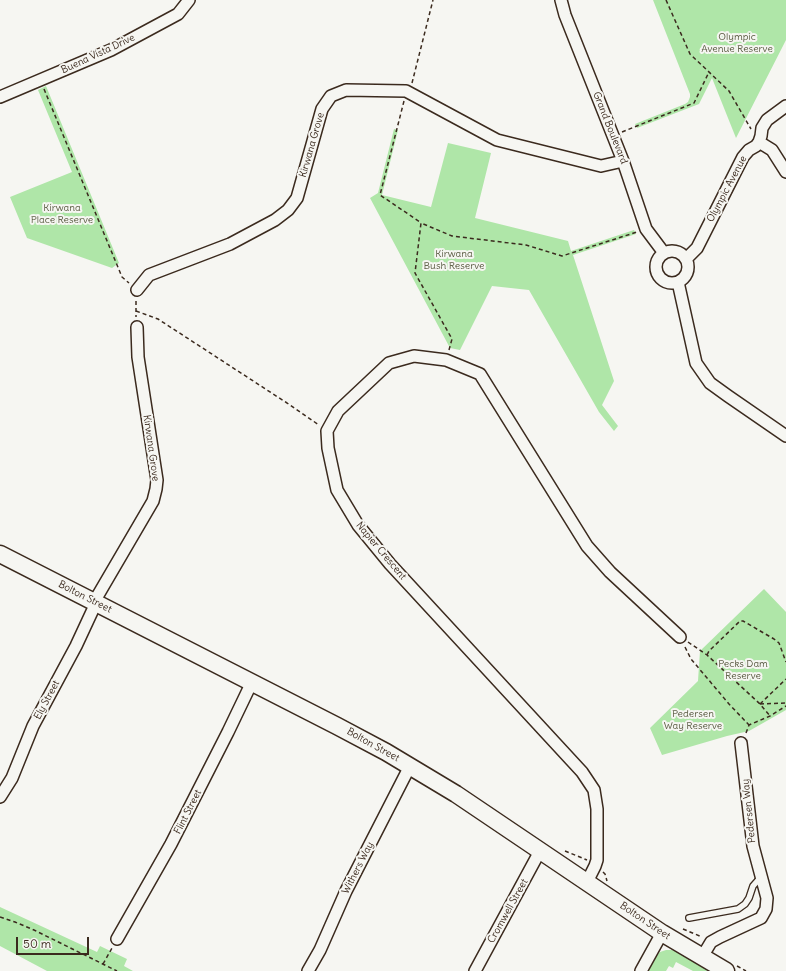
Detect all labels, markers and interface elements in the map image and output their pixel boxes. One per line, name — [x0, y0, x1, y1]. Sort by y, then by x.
park label: Olympic Avenue Reserve — [701, 31, 773, 54]
street label: Buena Vista Drive — [59, 32, 137, 76]
street label: Grand Boulevard — [590, 90, 630, 166]
street label: Kirwana Grove — [297, 111, 327, 179]
street label: Olympic Avenue — [704, 154, 750, 224]
park label: Kirwana Place Reserve — [31, 202, 93, 226]
park label: Kirwana Bush Reserve — [424, 248, 484, 272]
street label: Kirwana Grove — [140, 414, 162, 482]
street label: Napier Crescent — [353, 520, 409, 582]
street label: Bolton Street — [56, 578, 114, 616]
park label: Pecks Dam Reserve — [718, 658, 768, 682]
street label: Ely Street — [32, 678, 62, 722]
park label: Pedersen Way Reserve — [664, 708, 722, 732]
street label: Bolton Street — [345, 726, 401, 764]
street label: Pedersen Way — [740, 778, 758, 844]
street label: Flint Street — [172, 788, 204, 836]
street label: Withers Way — [340, 840, 376, 896]
street label: Cromwell Street — [485, 877, 531, 945]
street label: Bolton Street — [617, 900, 673, 942]
scale bar — [18, 929, 91, 955]
text: 50 m — [23, 936, 51, 951]

